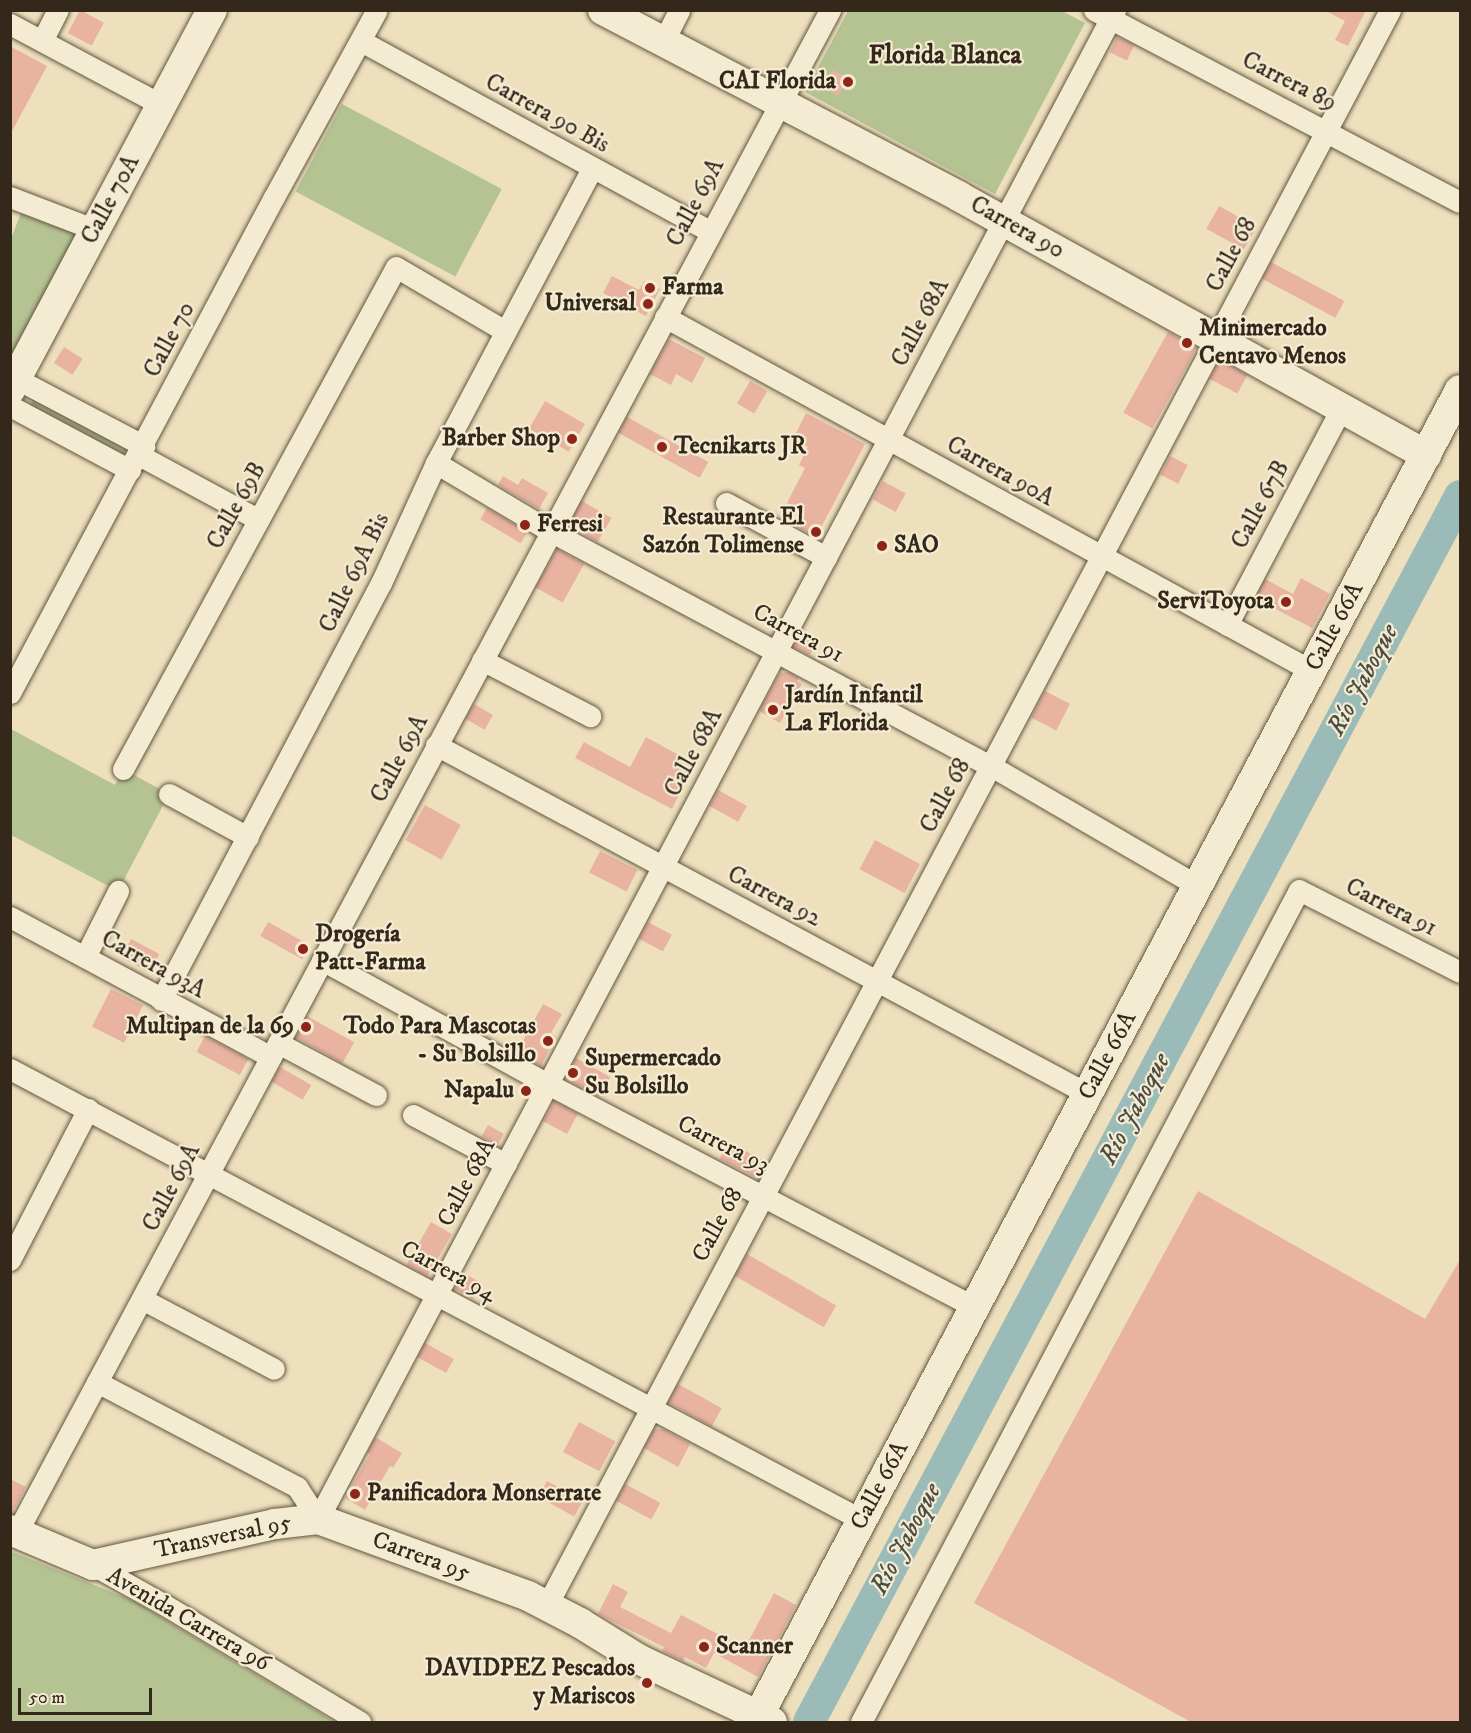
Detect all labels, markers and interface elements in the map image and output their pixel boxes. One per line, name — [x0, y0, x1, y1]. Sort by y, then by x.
district label: Florida Blanca — [868, 40, 1022, 72]
street label: Carrera 89 — [1237, 46, 1341, 118]
street label: Carrera 90 Bis — [480, 68, 614, 160]
place label: CAI Florida — [719, 68, 836, 96]
marker: CAI Florida — [841, 75, 855, 89]
street label: Calle 70A — [76, 151, 146, 249]
street label: Calle 69A — [661, 154, 731, 252]
street label: Carrera 90 — [965, 190, 1069, 266]
street label: Calle 68 — [1200, 213, 1264, 297]
place label: Farma — [662, 274, 723, 302]
street label: Calle 68A — [886, 274, 956, 372]
marker: Farma — [643, 281, 657, 295]
place label: Universal — [544, 290, 636, 318]
street label: Calle 70 — [138, 297, 202, 383]
marker: Universal — [641, 297, 655, 311]
place label: Minimercado Centavo Menos — [1199, 315, 1346, 371]
marker: Minimercado Centavo Menos — [1180, 336, 1194, 350]
place label: Barber Shop — [442, 425, 560, 453]
street label: Carrera 90A — [941, 431, 1059, 513]
marker: Barber Shop — [565, 432, 579, 446]
place label: Tecnikarts JR — [674, 433, 806, 461]
marker: Tecnikarts JR — [655, 440, 669, 454]
street label: Calle 67B — [1226, 456, 1296, 554]
street label: Calle 69B — [201, 457, 273, 555]
place label: Restaurante El Sazón Tolimense — [642, 504, 804, 560]
street label: Calle 69A Bis — [314, 508, 396, 638]
place label: Ferresi — [537, 511, 603, 539]
marker: Ferresi — [518, 518, 532, 532]
marker: Restaurante El Sazón Tolimense — [809, 525, 823, 539]
place label: SAO — [894, 532, 939, 560]
marker: SAO — [875, 539, 889, 553]
street label: Calle 66A — [1300, 578, 1370, 676]
place label: ServiToyota — [1157, 588, 1274, 616]
marker: ServiToyota — [1279, 595, 1293, 609]
street label: Carrera 91 — [748, 598, 848, 670]
water label: Río Jaboque — [1321, 619, 1405, 741]
place label: Jardín Infantil La Florida — [785, 682, 923, 738]
marker: Jardín Infantil La Florida — [766, 703, 780, 717]
street label: Calle 68A — [659, 704, 729, 802]
street label: Calle 69A — [365, 710, 435, 808]
street label: Calle 68 — [914, 754, 978, 838]
street label: Carrera 92 — [722, 860, 826, 934]
street label: Carrera 91 — [1340, 873, 1442, 943]
place label: Drogería Patt-Farma — [315, 921, 426, 977]
street label: Carrera 93A — [96, 925, 210, 1005]
marker: Drogería Patt-Farma — [296, 942, 310, 956]
street label: Calle 66A — [1073, 1007, 1143, 1105]
place label: Multipan de la 69 — [126, 1013, 294, 1041]
place label: Todo Para Mascotas - Su Bolsillo — [343, 1013, 536, 1069]
marker: Multipan de la 69 — [299, 1020, 313, 1034]
marker: Todo Para Mascotas - Su Bolsillo — [541, 1034, 555, 1048]
place label: Supermercado Su Bolsillo — [585, 1045, 721, 1101]
water label: Río Jaboque — [1093, 1048, 1177, 1170]
marker: Supermercado Su Bolsillo — [566, 1066, 580, 1080]
place label: Napalu — [444, 1077, 514, 1105]
marker: Napalu — [519, 1084, 533, 1098]
street label: Carrera 93 — [672, 1110, 774, 1180]
street label: Calle 68A — [432, 1134, 502, 1232]
street label: Calle 69A — [137, 1139, 207, 1237]
street label: Calle 68 — [686, 1183, 750, 1267]
street label: Carrera 94 — [395, 1235, 501, 1309]
street label: Calle 66A — [845, 1437, 915, 1535]
water label: Río Jaboque — [864, 1478, 948, 1600]
place label: Panificadora Monserrate — [367, 1480, 601, 1508]
marker: Panificadora Monserrate — [348, 1487, 362, 1501]
street label: Transversal 95 — [152, 1508, 294, 1566]
street label: Carrera 95 — [368, 1526, 474, 1588]
street label: Avenida Carrera 96 — [101, 1562, 275, 1678]
place label: Scanner — [716, 1633, 793, 1661]
marker: Scanner — [697, 1640, 711, 1654]
place label: DAVIDPEZ Pescados y Mariscos — [425, 1655, 635, 1711]
scale bar — [21, 1676, 154, 1714]
marker: DAVIDPEZ Pescados y Mariscos — [640, 1676, 654, 1690]
text: 50 m — [29, 1687, 65, 1709]

